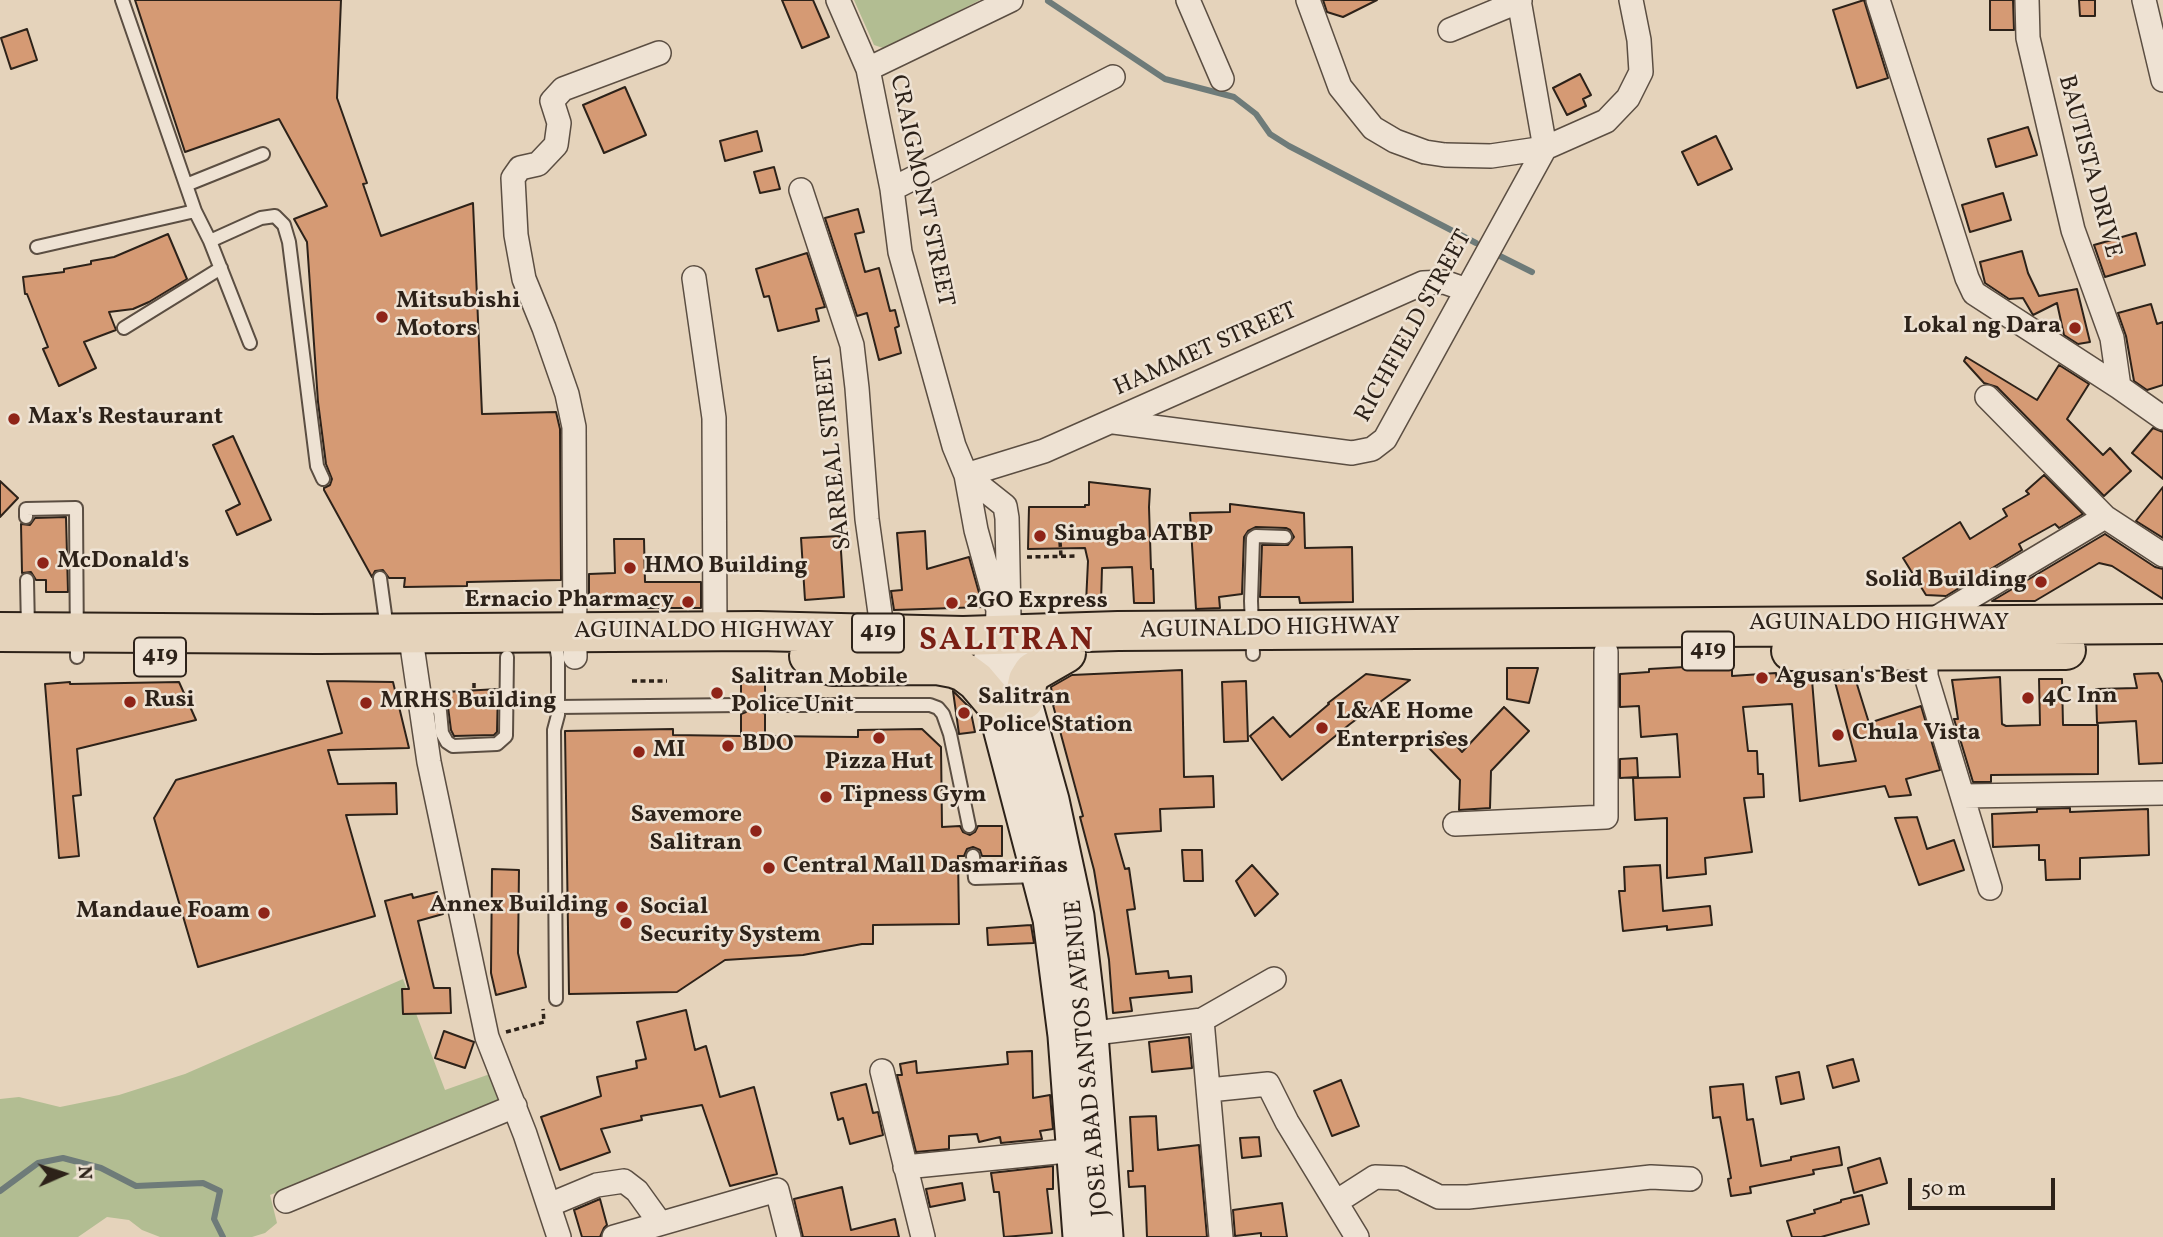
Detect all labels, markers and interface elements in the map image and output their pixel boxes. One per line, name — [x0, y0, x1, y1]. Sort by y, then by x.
street label: CRAIGMONT STREET — [881, 73, 959, 309]
street label: BAUTISTA DRIVE — [2050, 73, 2126, 261]
street label: RICHFIELD STREET — [1350, 226, 1480, 428]
place label: Mitsubishi Motors — [396, 289, 520, 345]
street label: HAMMET STREET — [1110, 298, 1302, 404]
marker: Mitsubishi Motors — [374, 309, 390, 325]
place label: Lokal ng Dara — [1903, 314, 2061, 342]
marker: Lokal ng Dara — [2067, 320, 2083, 336]
street label: SARREAL STREET — [810, 353, 860, 551]
place label: Max's Restaurant — [28, 405, 223, 433]
marker: Max's Restaurant — [6, 411, 22, 427]
place label: Sinugba ATBP — [1054, 522, 1213, 550]
marker: Sinugba ATBP — [1032, 528, 1048, 544]
place label: McDonald's — [57, 549, 189, 577]
place label: HMO Building — [644, 554, 808, 582]
marker: McDonald's — [35, 555, 51, 571]
marker: HMO Building — [622, 560, 638, 576]
place label: Solid Building — [1865, 568, 2027, 596]
marker: Solid Building — [2033, 574, 2049, 590]
place label: Ernacio Pharmacy — [464, 588, 674, 616]
place label: 2GO Express — [966, 589, 1108, 617]
marker: Ernacio Pharmacy — [680, 594, 696, 610]
marker: 2GO Express — [944, 595, 960, 611]
street label: AGUINALDO HIGHWAY — [1749, 611, 2009, 639]
street label: AGUINALDO HIGHWAY — [1140, 613, 1400, 647]
road number: 419 — [852, 614, 904, 652]
street label: AGUINALDO HIGHWAY — [574, 619, 834, 647]
district label: SALITRAN — [920, 624, 1094, 662]
road number: 419 — [1682, 632, 1734, 670]
road number: 419 — [134, 638, 186, 677]
place label: Agusan's Best — [1776, 664, 1928, 692]
place label: Salitran Mobile Police Unit — [731, 665, 908, 721]
marker: Agusan's Best — [1754, 670, 1770, 686]
place label: 4C Inn — [2042, 684, 2118, 712]
marker: Salitran Mobile Police Unit — [709, 685, 725, 701]
place label: Salitran Police Station — [978, 685, 1133, 741]
place label: Rusi — [144, 688, 195, 716]
place label: MRHS Building — [380, 689, 556, 717]
marker: 4C Inn — [2020, 690, 2036, 706]
marker: Rusi — [122, 694, 138, 710]
marker: MRHS Building — [358, 695, 374, 711]
place label: L&AE Home Enterprises — [1336, 700, 1473, 756]
marker: Salitran Police Station — [956, 705, 972, 721]
marker: L&AE Home Enterprises — [1314, 720, 1330, 736]
place label: Chula Vista — [1852, 721, 1980, 749]
marker: Chula Vista — [1830, 727, 1846, 743]
marker: Pizza Hut — [871, 730, 887, 746]
place label: BDO — [742, 732, 794, 760]
place label: MI — [653, 738, 685, 766]
marker: BDO — [720, 738, 736, 754]
marker: MI — [631, 744, 647, 760]
place label: Pizza Hut — [825, 750, 933, 778]
place label: Tipness Gym — [840, 783, 986, 811]
marker: Tipness Gym — [818, 789, 834, 805]
place label: Savemore Salitran — [631, 803, 742, 859]
marker: Savemore Salitran — [748, 823, 764, 839]
place label: Central Mall Dasmariñas — [783, 854, 1068, 882]
marker: Central Mall Dasmariñas — [761, 860, 777, 876]
place label: Annex Building — [430, 893, 608, 921]
place label: Social Security System — [640, 895, 821, 951]
street label: JOSE ABAD SANTOS AVENUE — [1061, 898, 1117, 1218]
place label: Mandaue Foam — [76, 899, 250, 927]
marker: Annex Building — [614, 899, 630, 915]
marker: Mandaue Foam — [256, 905, 272, 921]
marker: Social Security System — [618, 915, 634, 931]
north arrow — [28, 1139, 98, 1209]
scale bar — [1911, 1164, 2058, 1208]
text: N — [71, 1165, 97, 1180]
text: 50 m — [1921, 1175, 1966, 1204]

